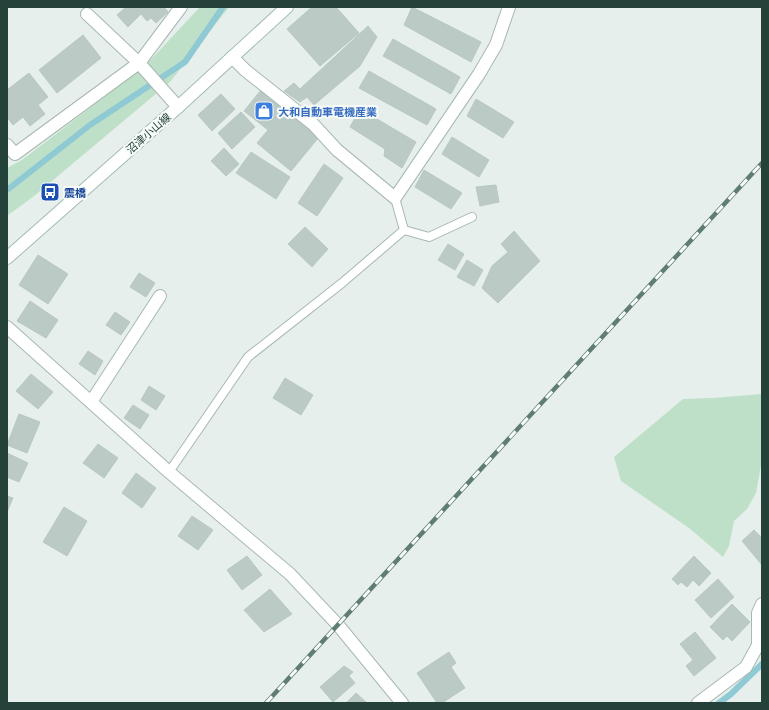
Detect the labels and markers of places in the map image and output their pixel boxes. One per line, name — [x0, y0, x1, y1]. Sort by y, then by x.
shop icon: 大和自動車電機産業 — [253, 100, 275, 122]
place label: 大和自動車電機産業 — [278, 105, 377, 118]
bus stop icon: 震橋 — [39, 181, 61, 203]
place label: 震橋 — [64, 186, 86, 199]

